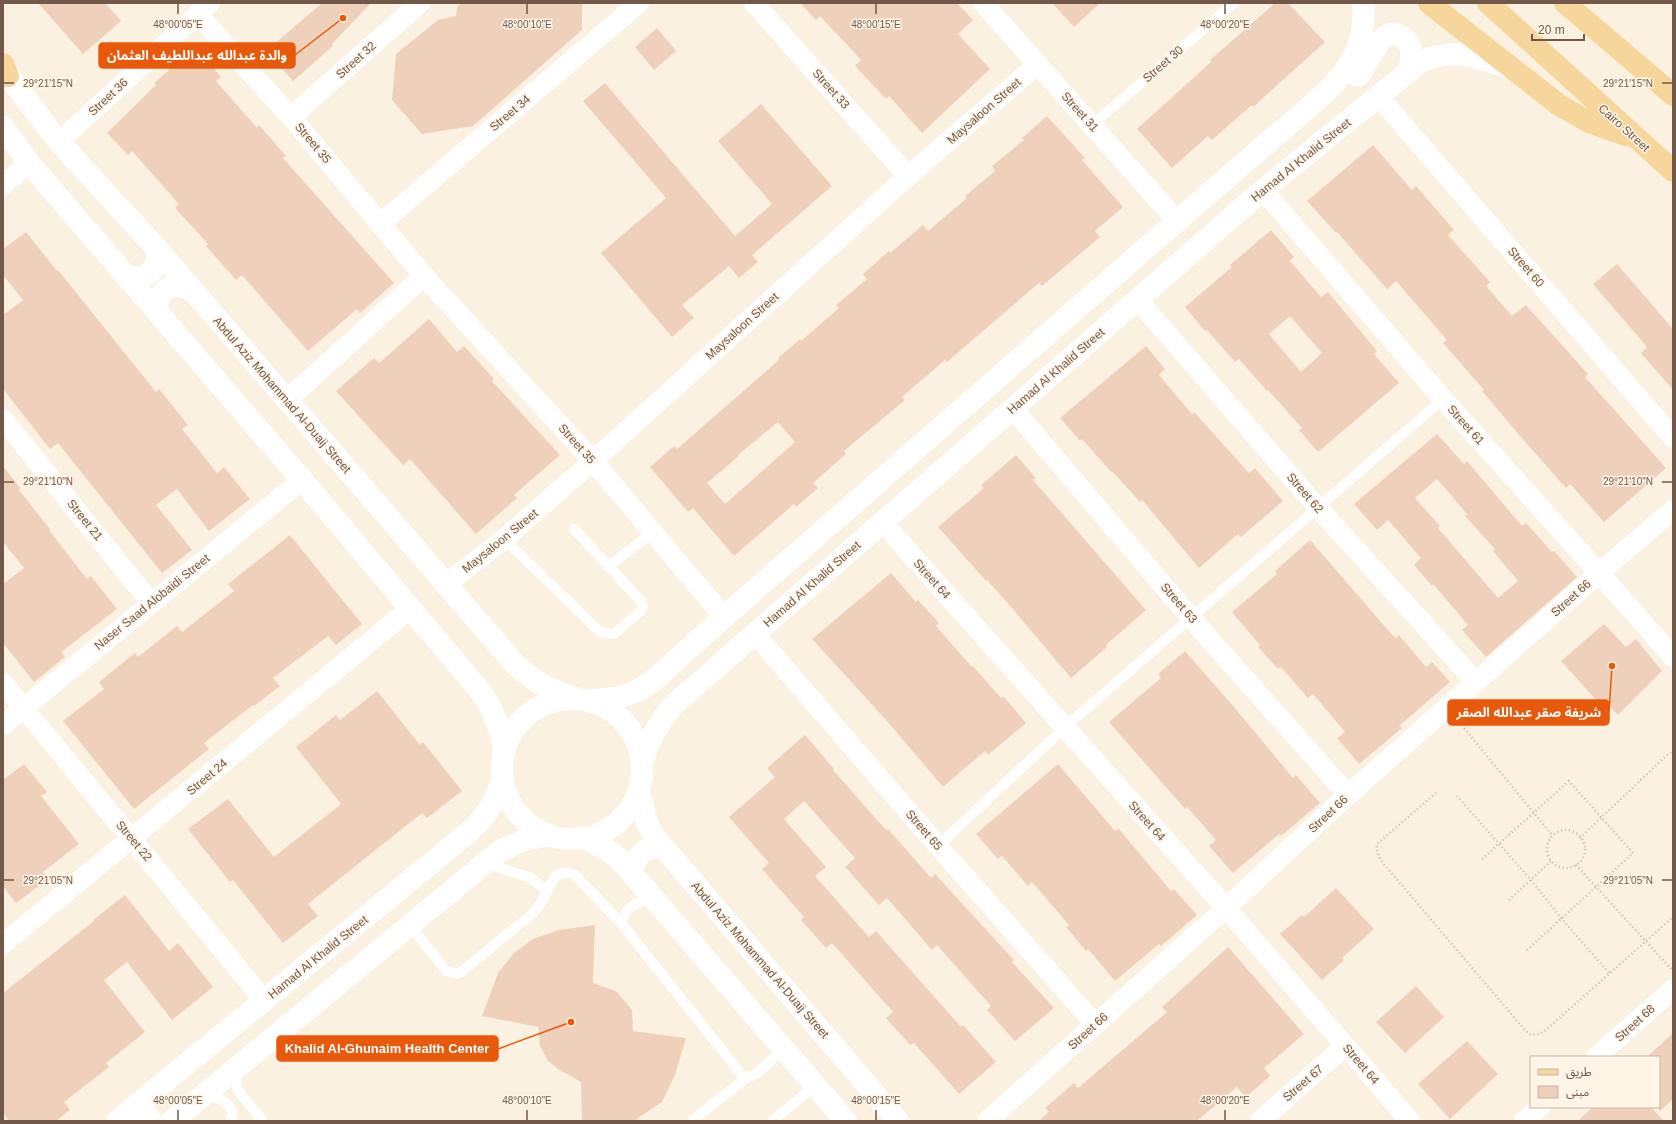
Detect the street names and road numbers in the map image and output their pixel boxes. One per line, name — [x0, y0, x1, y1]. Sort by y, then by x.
street label: Street 32 — [333, 38, 379, 81]
street label: Street 30 — [1140, 43, 1186, 85]
street label: Street 33 — [810, 66, 853, 112]
street label: Street 36 — [85, 75, 131, 119]
street label: Maysaloon Street — [944, 75, 1024, 147]
street label: Street 31 — [1059, 89, 1102, 135]
street label: Street 34 — [487, 92, 533, 134]
street label: Cairo Street — [1596, 101, 1653, 155]
street label: Hamad Al Khalid Street — [1248, 115, 1354, 204]
street label: Street 35 — [292, 120, 334, 166]
street label: Street 60 — [1505, 244, 1547, 290]
street label: Maysaloon Street — [703, 289, 782, 362]
street label: Abdul Aziz Mohammad Al-Duaij Street — [210, 314, 354, 477]
street label: Hamad Al Khalid Street — [1005, 325, 1108, 417]
street label: Street 61 — [1445, 402, 1488, 448]
street label: Street 35 — [556, 421, 599, 467]
street label: Street 62 — [1284, 470, 1326, 516]
street label: Street 21 — [64, 497, 106, 544]
street label: Maysaloon Street — [459, 506, 541, 576]
street label: Hamad Al Khalid Street — [761, 538, 864, 630]
street label: Naser Saad Alobaidi Street — [92, 551, 213, 653]
street label: Street 64 — [911, 556, 954, 602]
street label: Street 66 — [1548, 576, 1594, 619]
street label: Street 63 — [1158, 580, 1200, 626]
street label: Street 24 — [184, 756, 230, 798]
street label: Street 66 — [1305, 792, 1351, 836]
street label: Street 64 — [1126, 798, 1169, 844]
street label: Street 65 — [903, 807, 945, 853]
street label: Street 22 — [113, 818, 155, 864]
street label: Abdul Aziz Mohammad Al-Duaij Street — [688, 879, 832, 1042]
street label: Hamad Al Khalid Street — [265, 912, 371, 1001]
street label: Street 68 — [1612, 1001, 1658, 1044]
street label: Street 66 — [1065, 1009, 1111, 1052]
street label: Street 64 — [1340, 1041, 1382, 1087]
street label: Street 67 — [1280, 1062, 1326, 1104]

